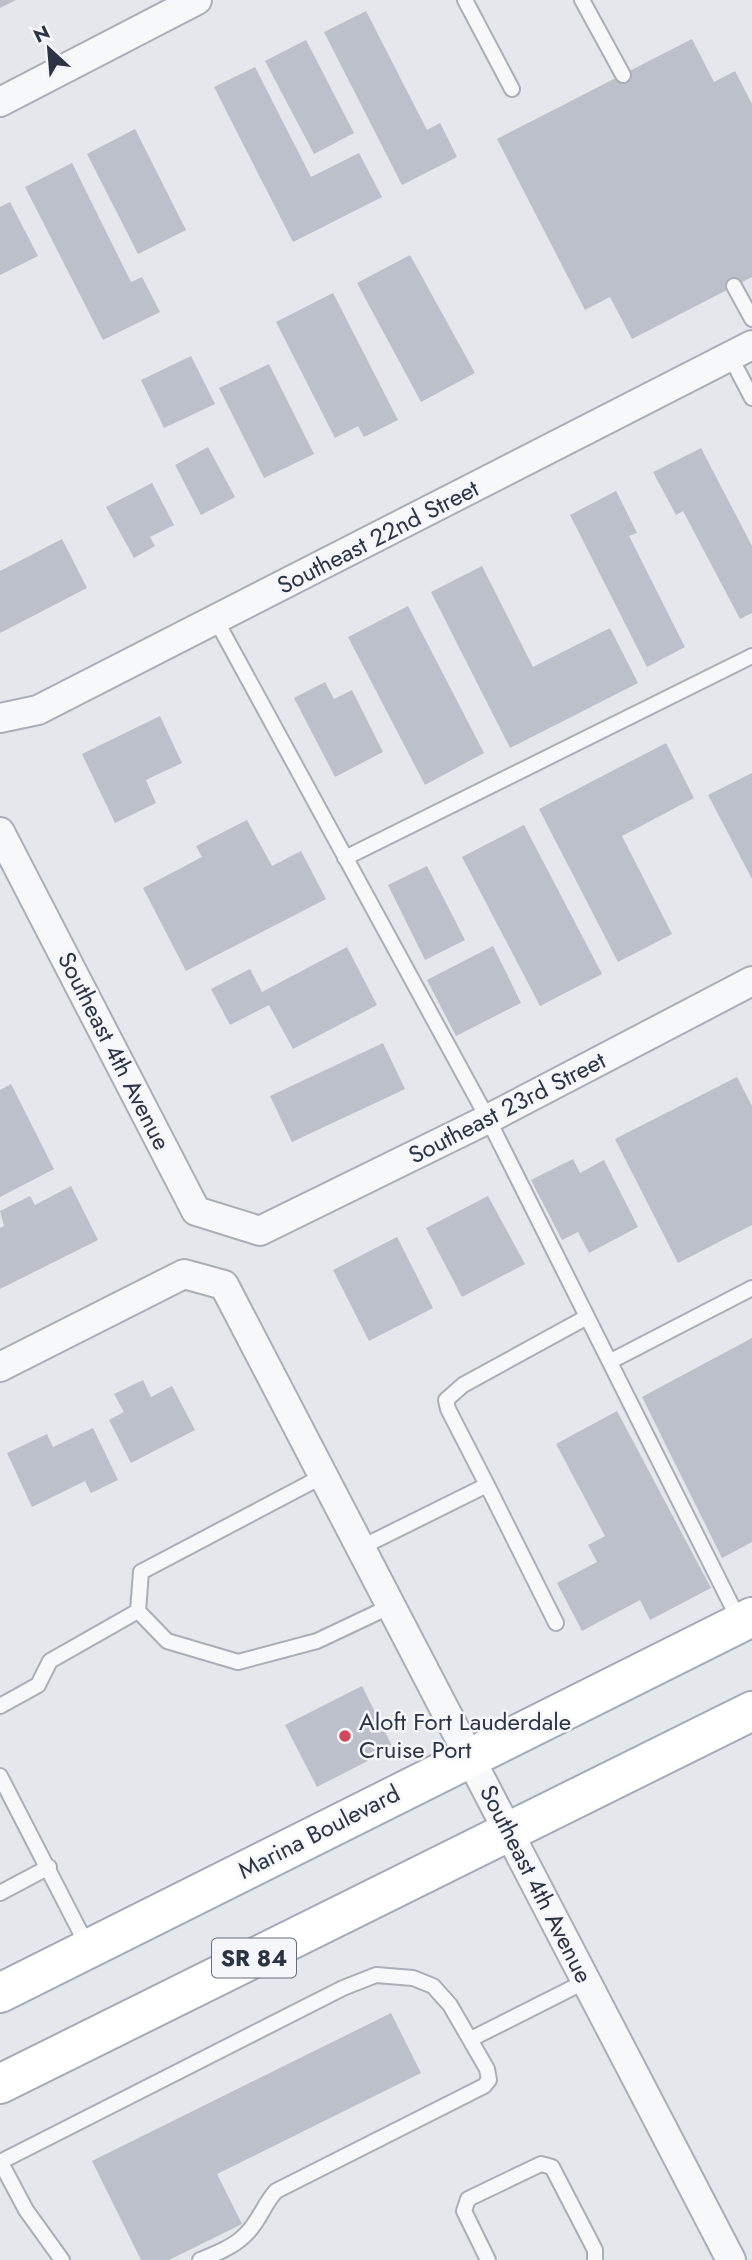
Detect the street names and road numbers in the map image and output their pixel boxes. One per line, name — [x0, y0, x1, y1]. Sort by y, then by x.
street label: Southeast 22nd Street — [271, 471, 485, 602]
street label: Southeast 4th Avenue — [49, 946, 180, 1156]
street label: Southeast 23rd Street — [402, 1043, 612, 1172]
street label: Marina Boulevard — [232, 1776, 406, 1887]
street label: Southeast 4th Avenue — [471, 1779, 602, 1989]
road number: SR 84 — [212, 1938, 296, 1978]

